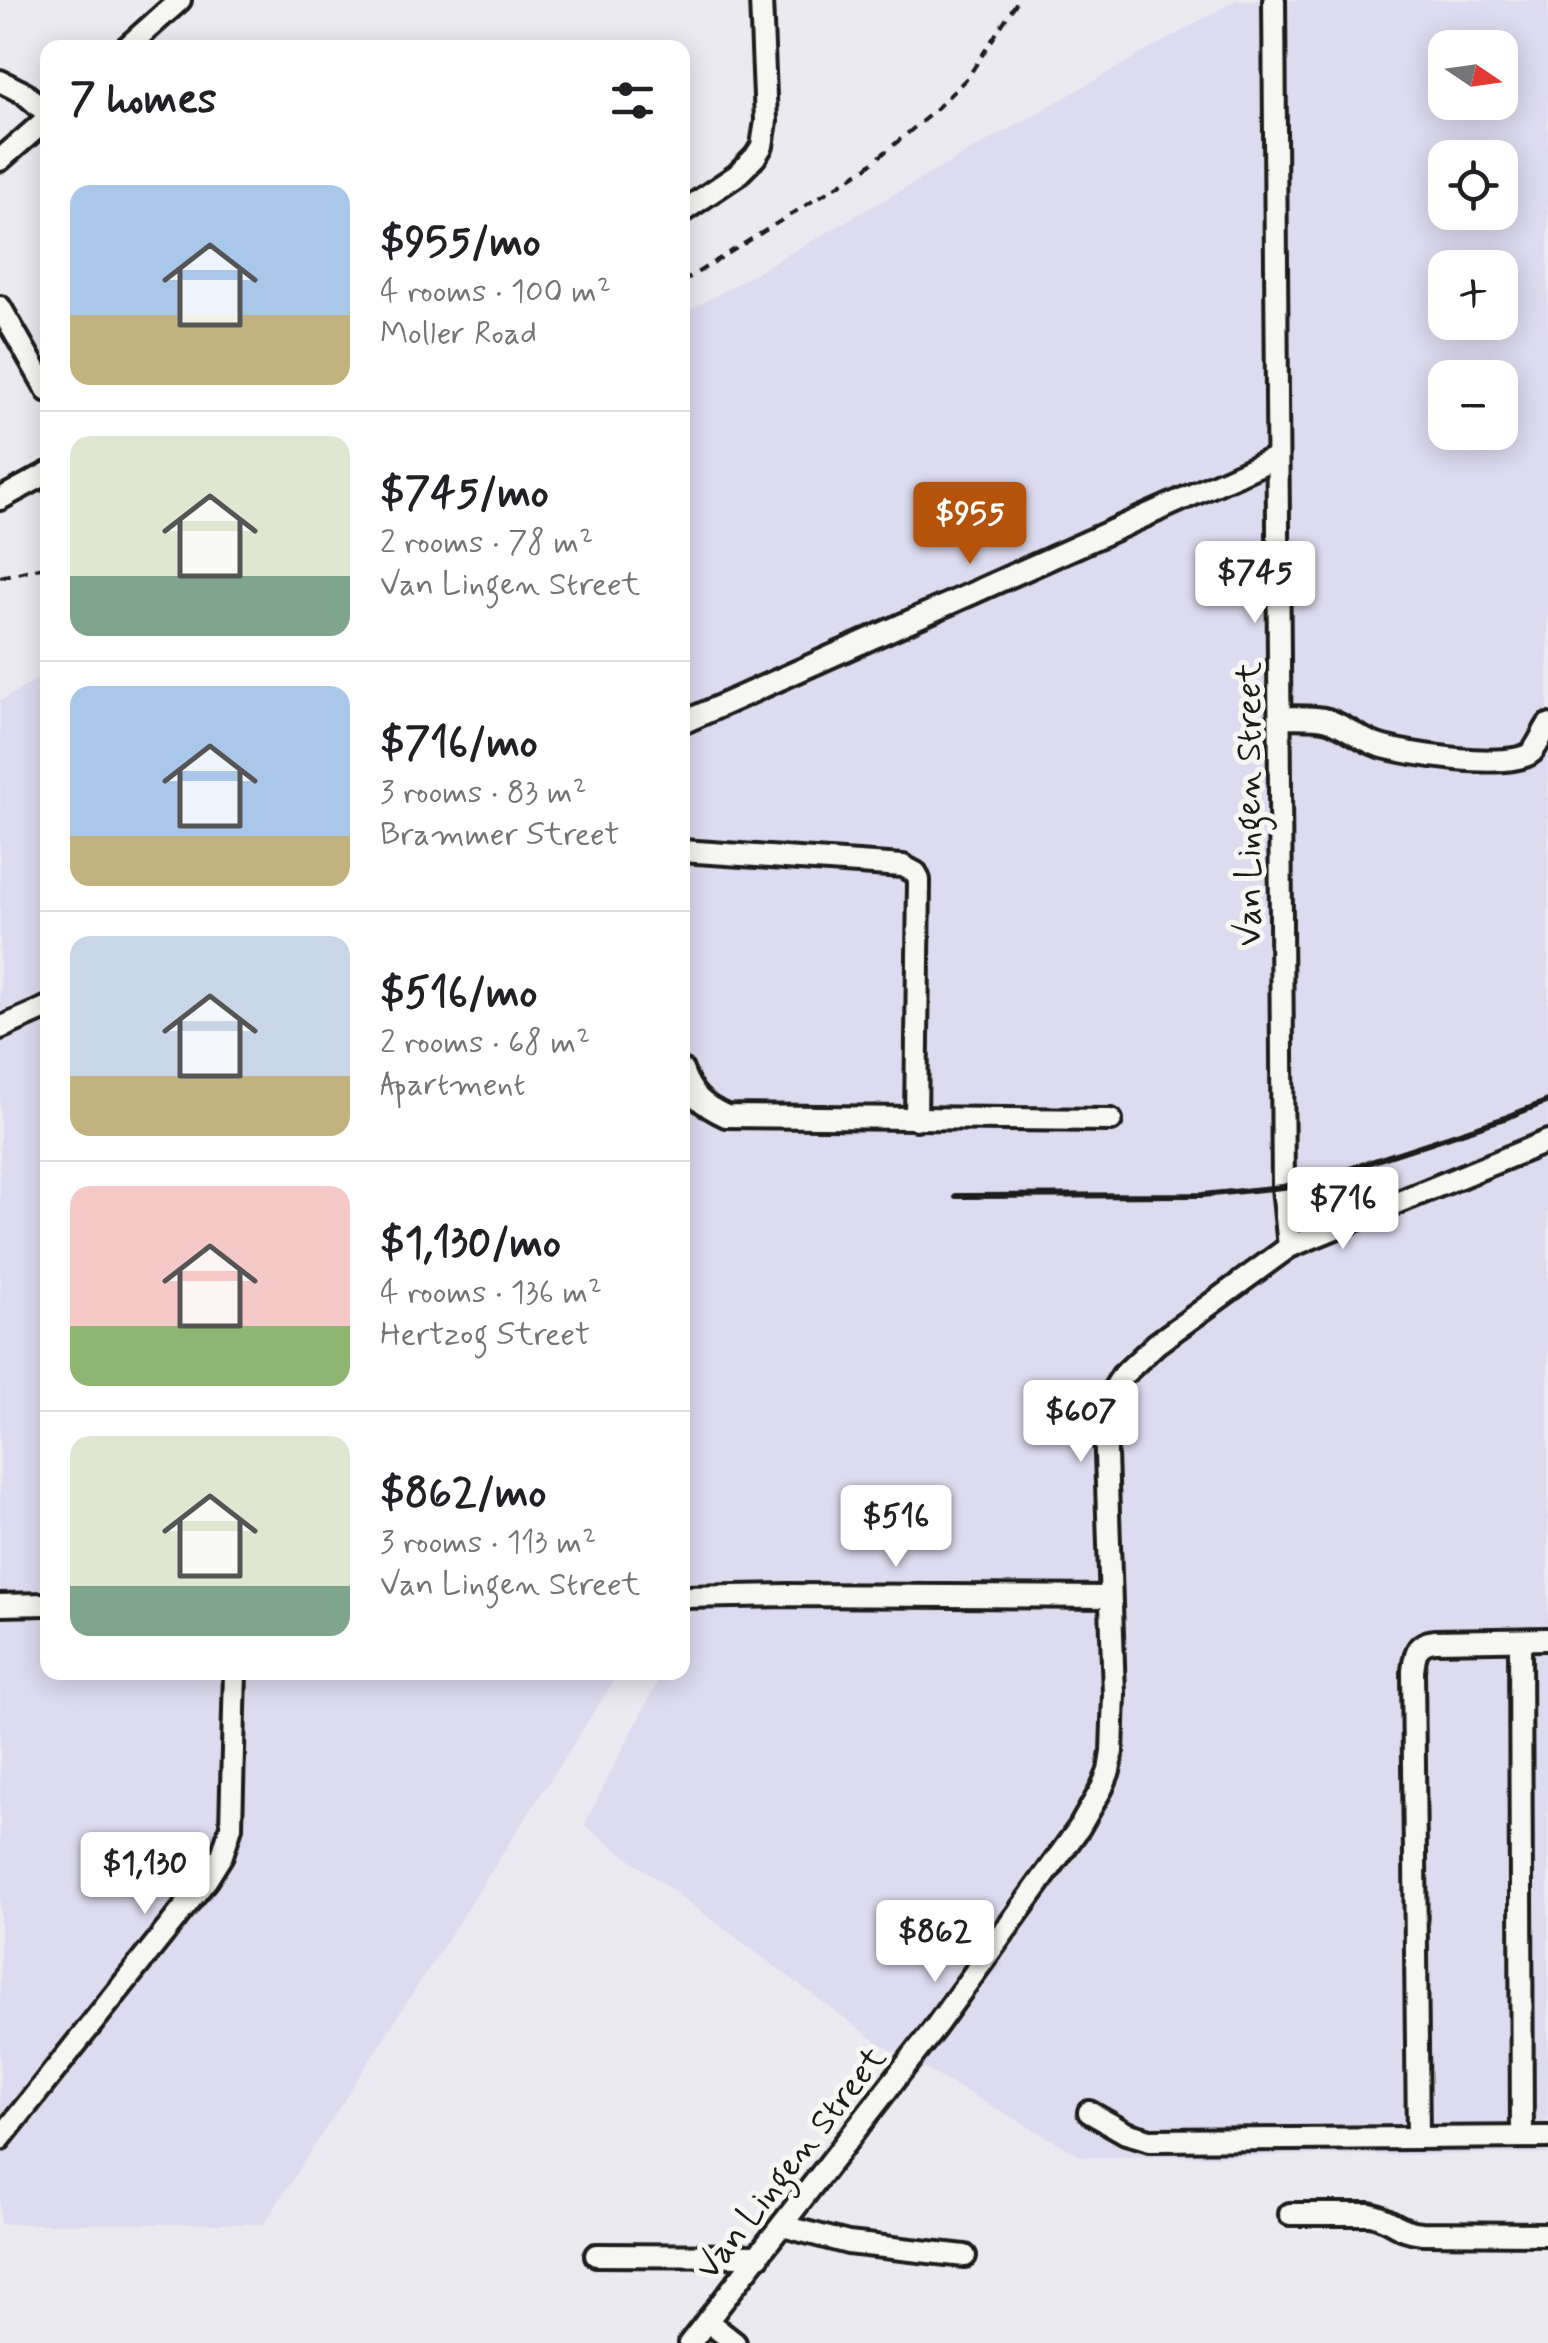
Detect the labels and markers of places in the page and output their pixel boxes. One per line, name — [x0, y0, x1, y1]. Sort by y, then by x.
pin: $955 — [911, 482, 1029, 567]
pin: $745 — [1196, 541, 1314, 626]
pin: $716 — [1284, 1167, 1402, 1252]
pin: $607 — [1022, 1380, 1140, 1465]
pin: $516 — [837, 1485, 955, 1570]
pin: $1,130 — [64, 1832, 226, 1917]
pin: $862 — [876, 1900, 994, 1985]

